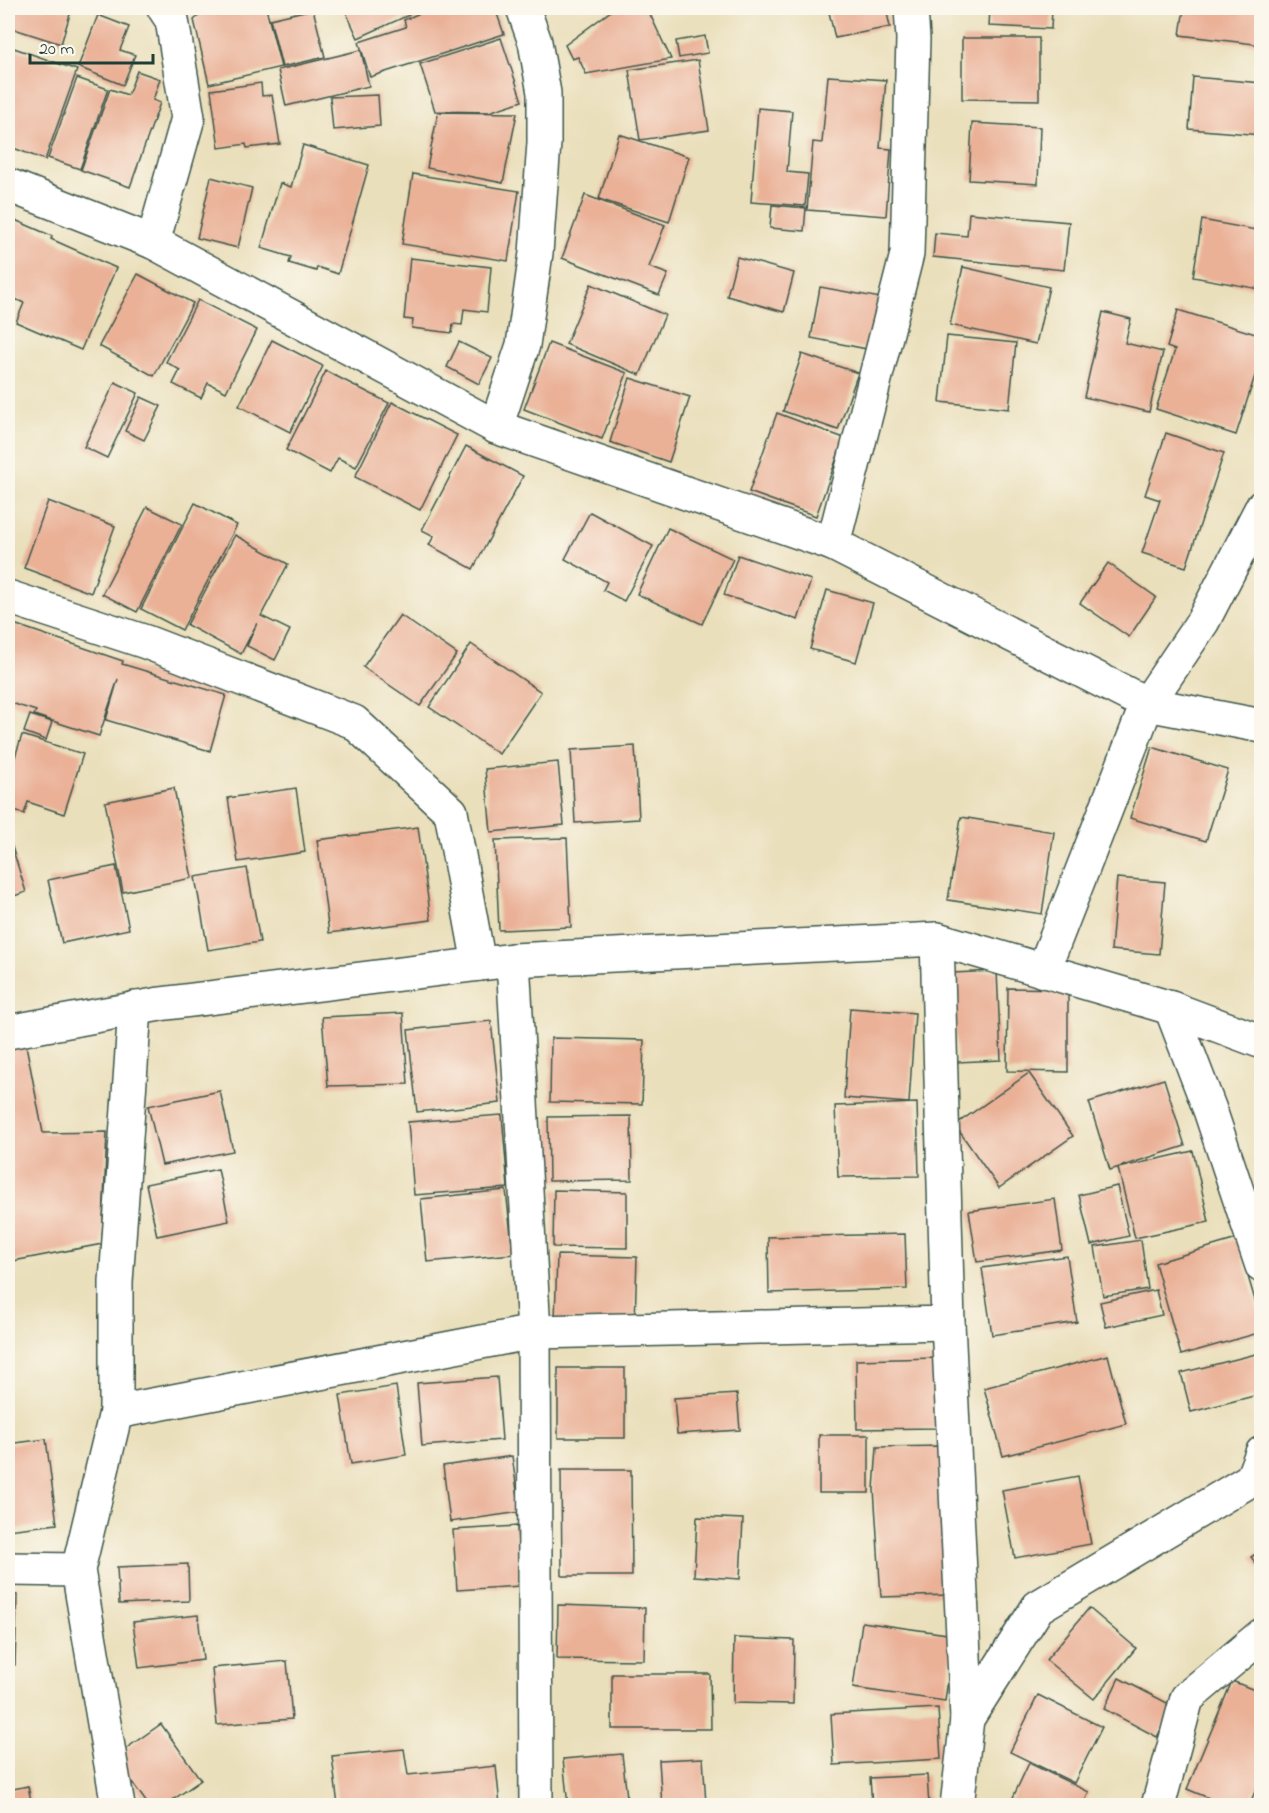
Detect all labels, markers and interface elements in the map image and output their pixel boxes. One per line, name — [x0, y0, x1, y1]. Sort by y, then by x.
scale bar — [30, 27, 153, 65]
text: 20 m — [39, 37, 74, 63]

